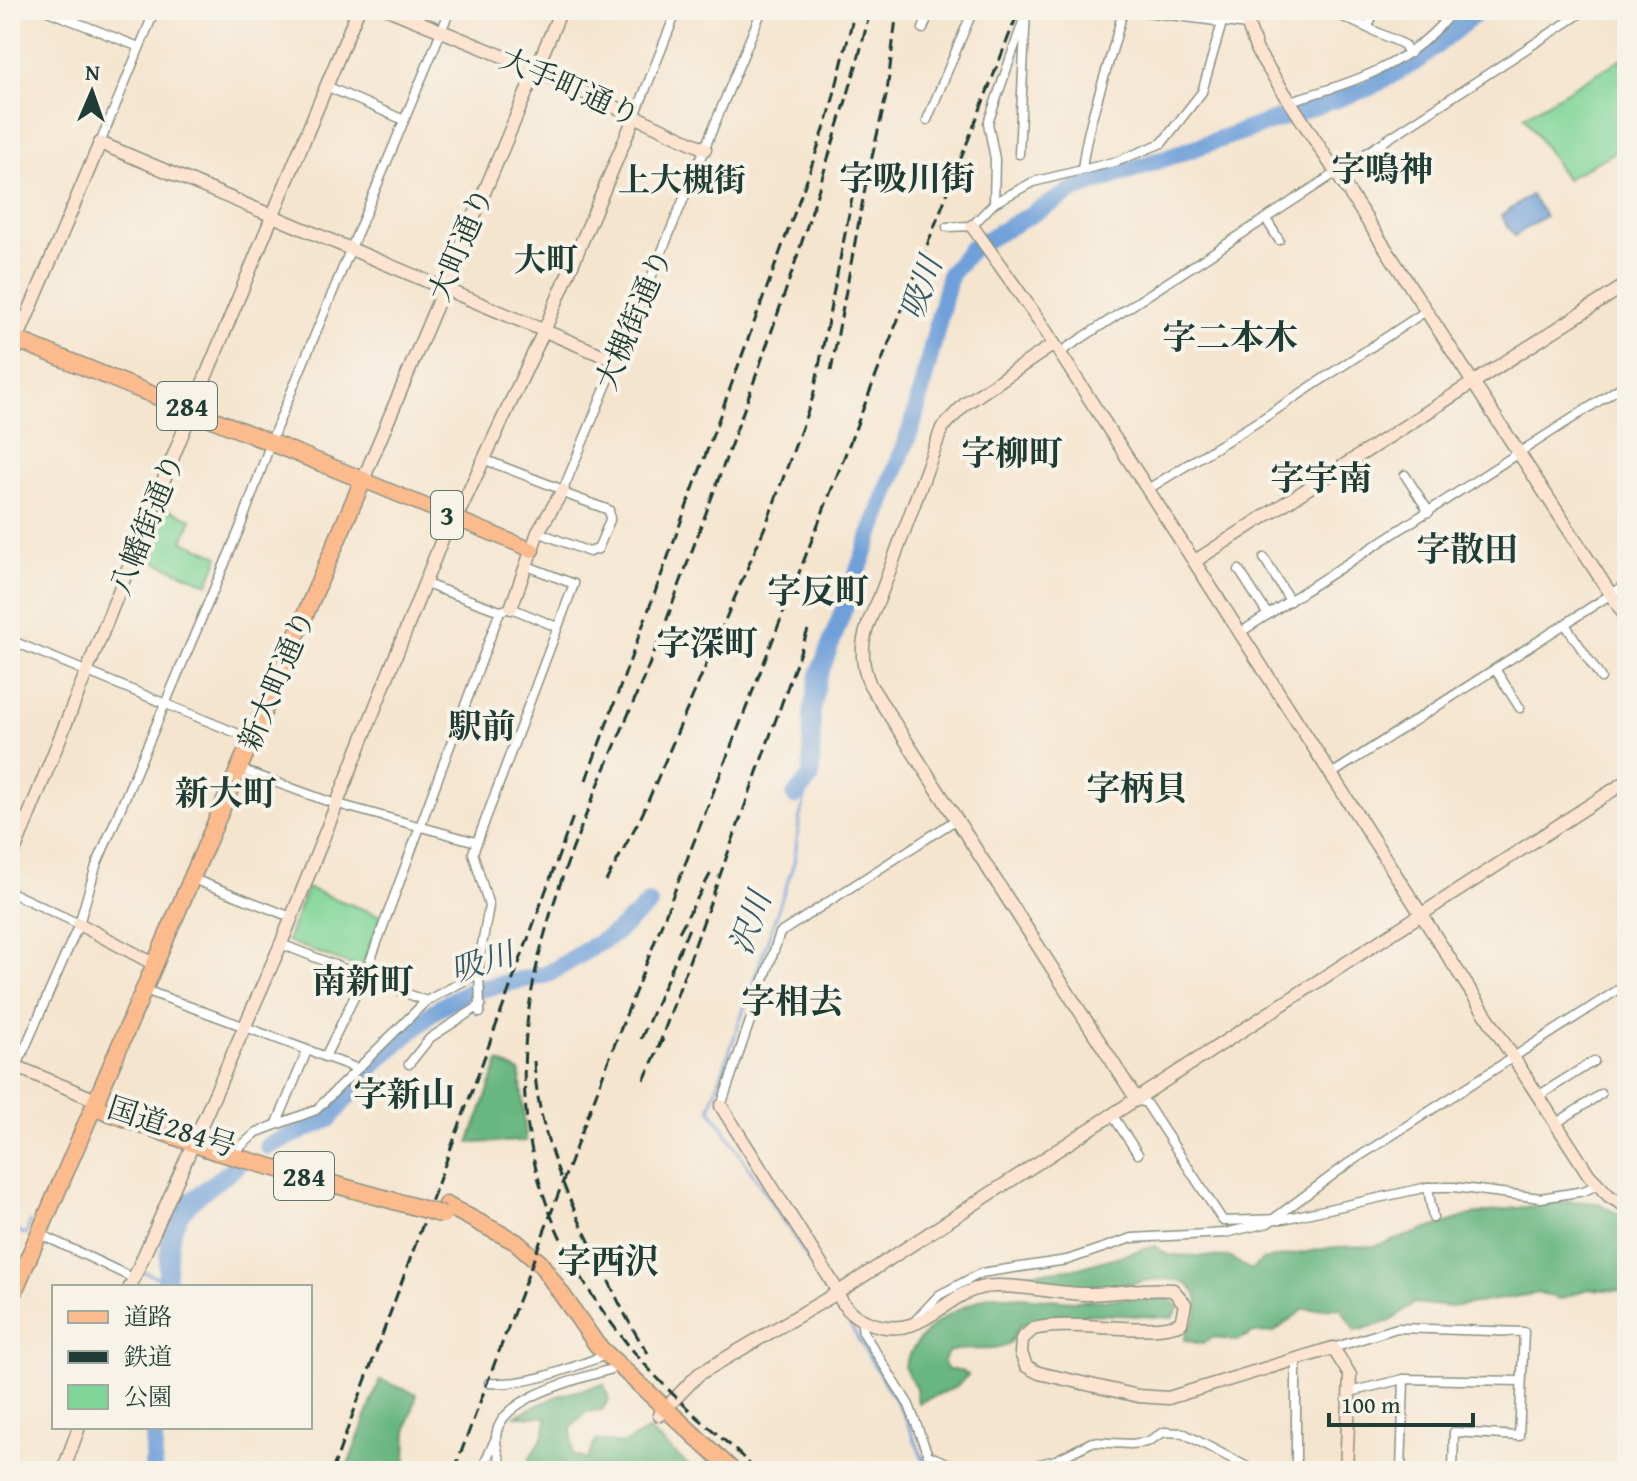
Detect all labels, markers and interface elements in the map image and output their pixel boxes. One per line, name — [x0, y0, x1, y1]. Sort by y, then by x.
street label: 大手町通り — [493, 35, 648, 137]
north arrow — [52, 52, 132, 132]
text: N — [85, 56, 101, 88]
district label: 字鳴神 — [1331, 144, 1433, 193]
district label: 字吸川街 — [839, 153, 975, 202]
district label: 上大槻街 — [618, 156, 746, 203]
street label: 大町通り — [416, 180, 504, 307]
district label: 大町 — [514, 236, 578, 283]
street label: 大槻街通り — [584, 241, 683, 396]
water label: 吸川 — [888, 247, 955, 326]
district label: 字二本木 — [1162, 312, 1298, 361]
road number: 284 — [157, 382, 217, 430]
district label: 字柳町 — [961, 428, 1063, 477]
street label: 八幡街通り — [98, 446, 195, 601]
district label: 字宇南 — [1270, 453, 1372, 502]
road number: 3 — [431, 491, 463, 539]
district label: 字散田 — [1416, 524, 1518, 573]
district label: 字反町 — [767, 566, 869, 615]
street label: 新大町通り — [227, 602, 326, 757]
district label: 字深町 — [656, 618, 758, 667]
district label: 駅前 — [448, 701, 516, 750]
district label: 字柄貝 — [1086, 763, 1188, 812]
district label: 新大町 — [175, 768, 277, 817]
water label: 沢川 — [717, 882, 783, 961]
water label: 吸川 — [444, 929, 522, 993]
district label: 南新町 — [312, 956, 414, 1005]
district label: 字相去 — [741, 976, 843, 1025]
district label: 字新山 — [353, 1069, 455, 1118]
street label: 国道284号 — [102, 1085, 243, 1168]
road number: 284 — [274, 1152, 334, 1200]
district label: 字西沢 — [557, 1236, 659, 1285]
legend — [52, 1285, 312, 1429]
text: 道路 — [124, 1299, 172, 1334]
text: 鉄道 — [124, 1339, 172, 1374]
scale bar — [1329, 1377, 1473, 1427]
text: 公園 — [124, 1379, 172, 1414]
text: 100 m — [1341, 1387, 1401, 1422]

